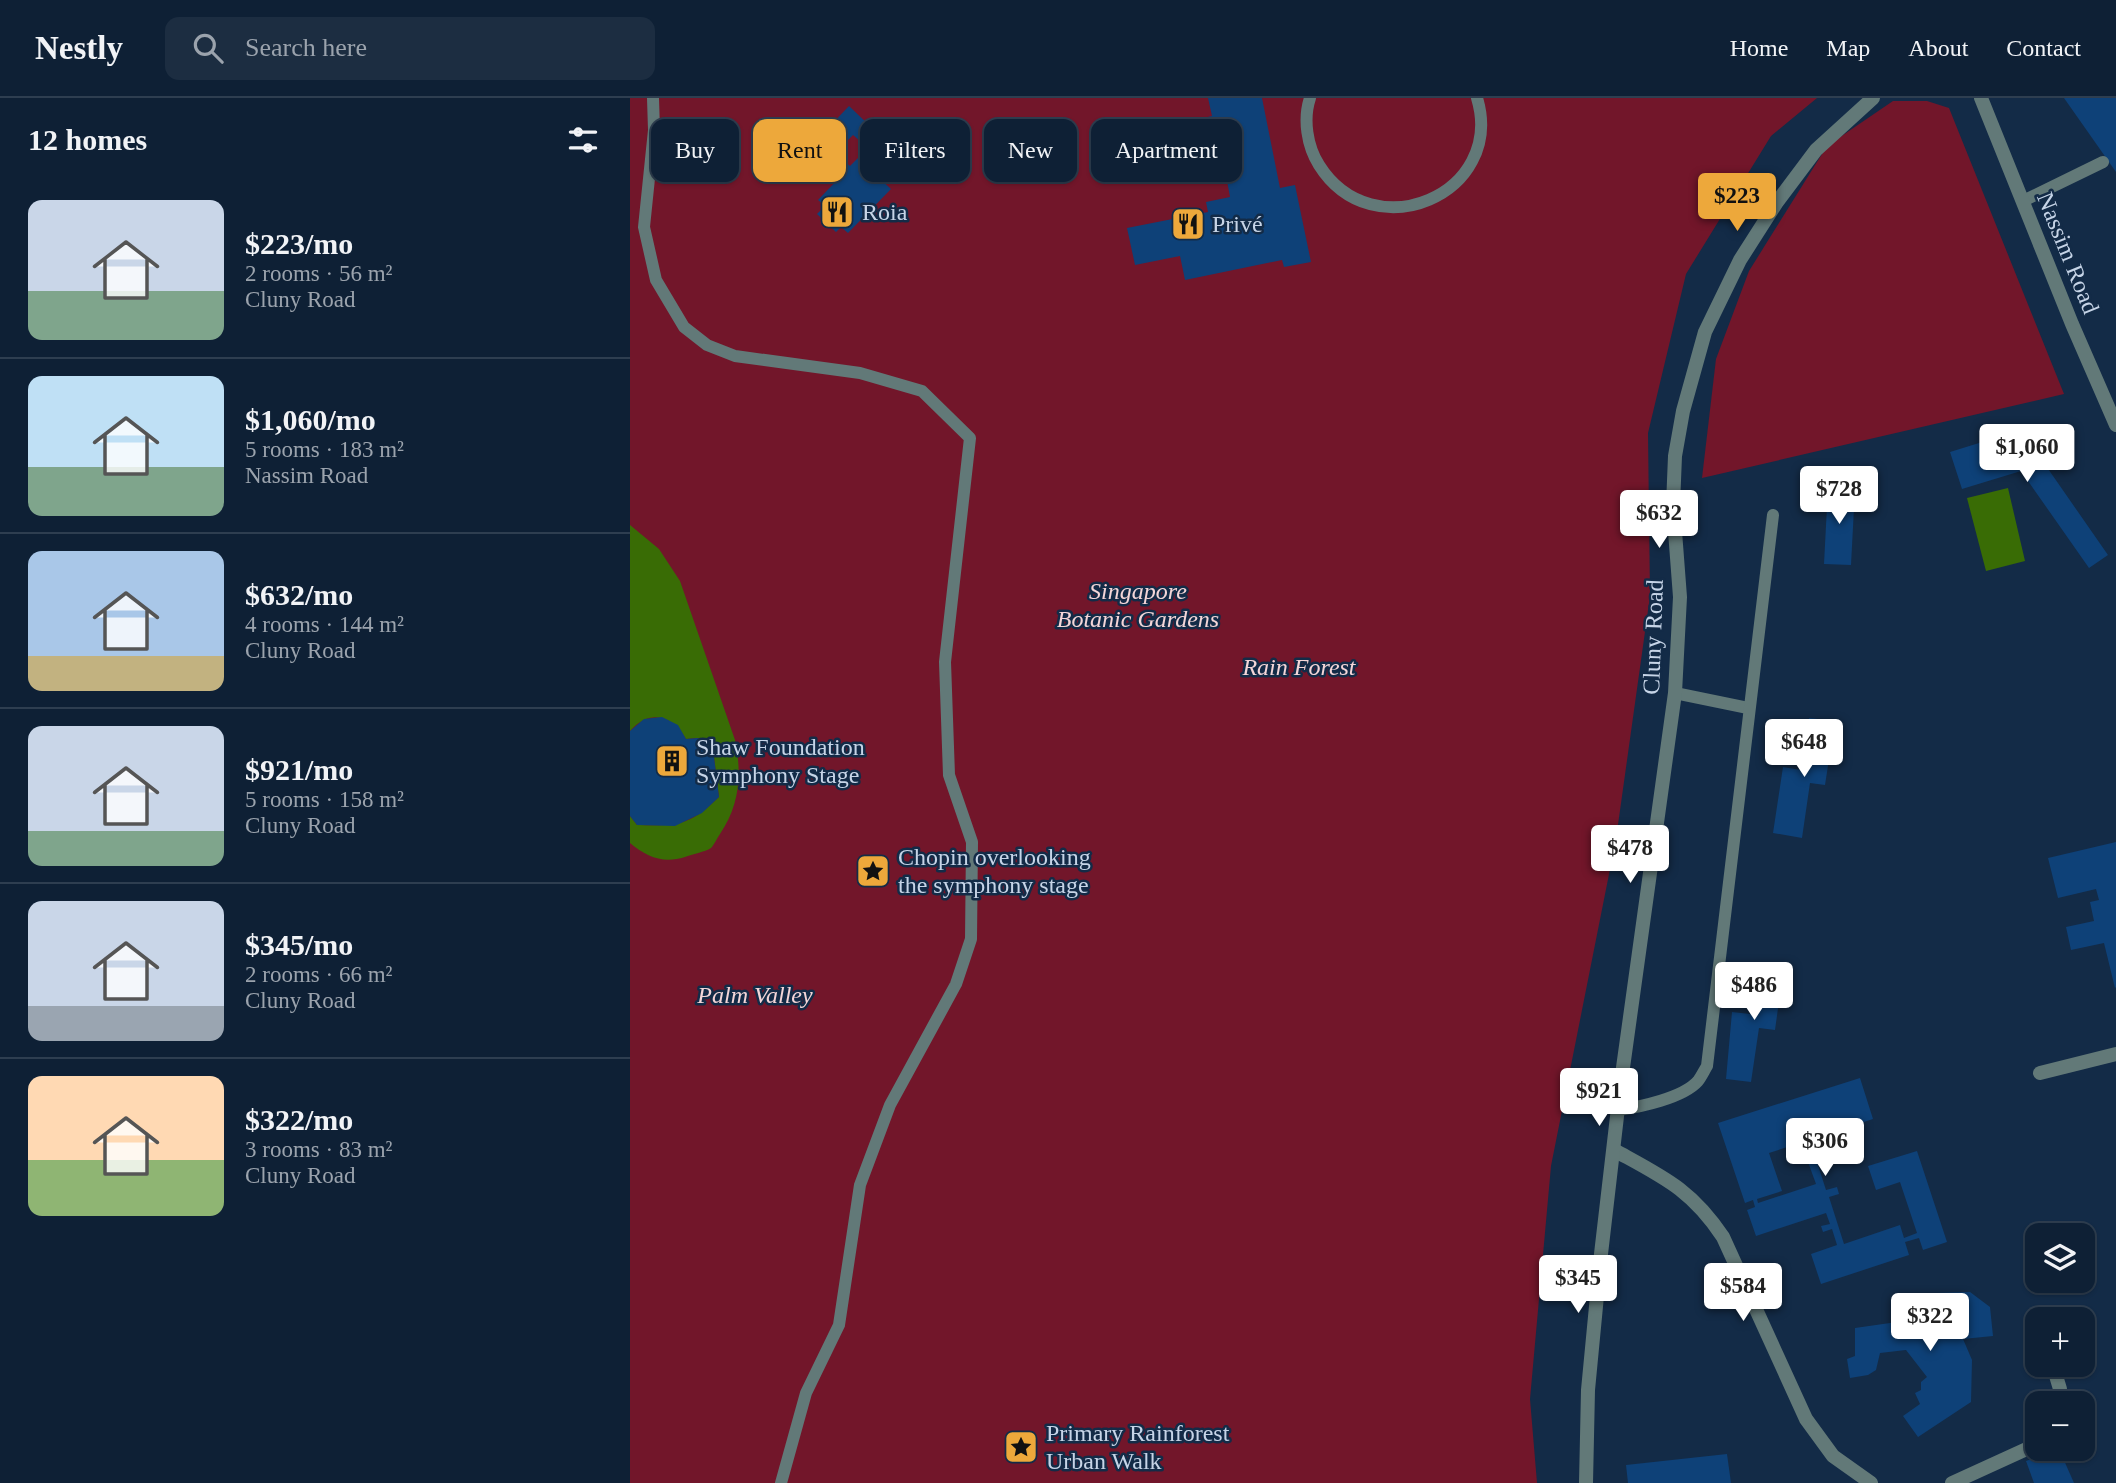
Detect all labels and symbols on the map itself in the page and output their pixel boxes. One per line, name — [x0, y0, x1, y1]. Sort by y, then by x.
pin: $223 — [1696, 174, 1778, 233]
street label: Nassim Road — [2032, 188, 2104, 318]
restaurant icon: Roia — [818, 193, 856, 231]
place label: Roia — [862, 199, 908, 225]
restaurant icon: Privé — [1169, 205, 1207, 243]
place label: Privé — [1212, 211, 1263, 237]
pin: $1,060 — [1970, 424, 2084, 484]
pin: $728 — [1798, 466, 1880, 526]
pin: $632 — [1618, 490, 1700, 550]
park label: Singapore Botanic Gardens — [1057, 578, 1219, 632]
street label: Cluny Road — [1638, 579, 1668, 695]
park label: Rain Forest — [1241, 654, 1357, 680]
pin: $648 — [1763, 720, 1845, 779]
place label: Shaw Foundation Symphony Stage — [696, 734, 865, 788]
building icon: Shaw Foundation Symphony Stage — [653, 742, 691, 780]
pin: $478 — [1589, 826, 1671, 885]
place label: Chopin overlooking the symphony stage — [898, 844, 1091, 898]
place icon: Chopin overlooking the symphony stage — [854, 852, 892, 890]
pin: $486 — [1713, 962, 1795, 1022]
park label: Palm Valley — [696, 982, 813, 1008]
pin: $921 — [1558, 1068, 1640, 1128]
pin: $306 — [1784, 1118, 1866, 1178]
pin: $345 — [1537, 1256, 1619, 1315]
pin: $584 — [1702, 1264, 1784, 1323]
pin: $322 — [1889, 1294, 1971, 1353]
place label: Primary Rainforest Urban Walk — [1046, 1420, 1230, 1474]
place icon: Primary Rainforest Urban Walk — [1002, 1428, 1040, 1466]

